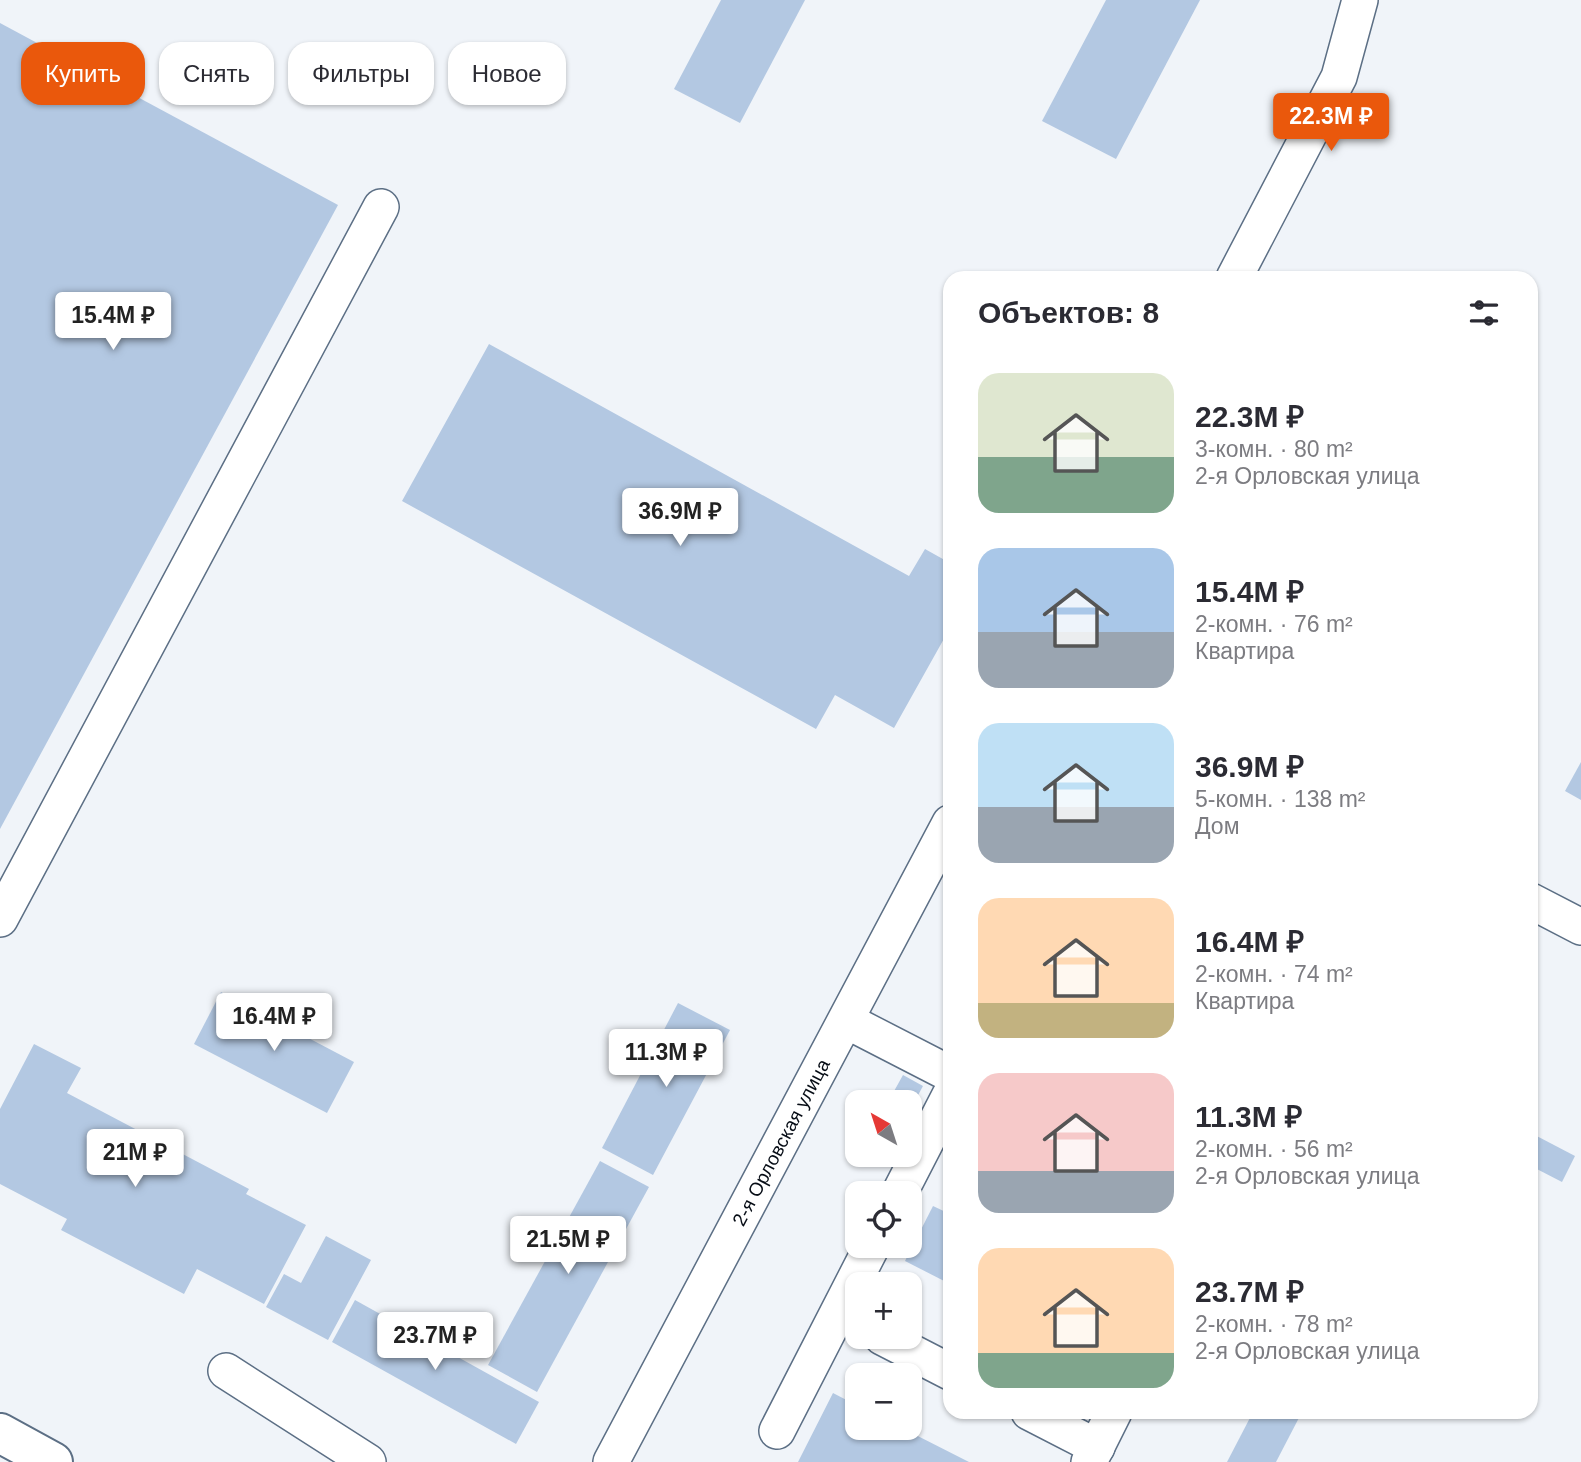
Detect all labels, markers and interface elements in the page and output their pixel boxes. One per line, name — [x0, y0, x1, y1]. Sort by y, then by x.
chip: Купить — [21, 42, 145, 105]
chip: Снять — [159, 42, 274, 105]
chip: Фильтры — [288, 42, 434, 105]
chip: Новое — [448, 42, 566, 105]
pin: 22.3M ₽ — [1266, 94, 1396, 153]
text: 22.3M ₽ — [1289, 103, 1373, 129]
pin: 15.4M ₽ — [48, 292, 178, 352]
icon: filters — [1465, 294, 1503, 332]
text: Объектов: 8 — [978, 296, 1159, 329]
text: 15.4M ₽ — [71, 302, 155, 328]
text: 22.3M ₽ — [1195, 400, 1304, 433]
icon: home — [1034, 401, 1118, 485]
text: 3-комн. · 80 m² — [1195, 436, 1353, 462]
text: 2-я Орловская улица — [1195, 463, 1420, 489]
pin: 36.9M ₽ — [615, 489, 745, 548]
text: 36.9M ₽ — [638, 498, 722, 524]
text: 15.4M ₽ — [1195, 575, 1304, 608]
icon: home — [1034, 576, 1118, 660]
text: 2-комн. · 76 m² — [1195, 611, 1353, 637]
text: Квартира — [1195, 638, 1294, 664]
text: 36.9M ₽ — [1195, 750, 1304, 783]
icon: home — [1034, 751, 1118, 835]
text: 5-комн. · 138 m² — [1195, 786, 1366, 812]
text: Дом — [1195, 813, 1239, 839]
text: 16.4M ₽ — [1195, 925, 1304, 958]
icon: home — [1034, 926, 1118, 1010]
text: 2-комн. · 74 m² — [1195, 961, 1353, 987]
text: Квартира — [1195, 988, 1294, 1014]
pin: 16.4M ₽ — [209, 993, 339, 1053]
text: 16.4M ₽ — [232, 1003, 316, 1029]
pin: 11.3M ₽ — [601, 1030, 731, 1089]
text: 11.3M ₽ — [625, 1039, 707, 1065]
street label: 2-я Орловская улица — [728, 1055, 834, 1229]
north arrow — [845, 1090, 922, 1167]
map controls — [845, 1090, 922, 1440]
text: 11.3M ₽ — [1195, 1100, 1303, 1133]
icon: home — [1034, 1101, 1118, 1185]
pin: 21M ₽ — [86, 1130, 184, 1189]
text: 2-комн. · 56 m² — [1195, 1136, 1353, 1162]
text: 21M ₽ — [103, 1139, 167, 1165]
text: 2-я Орловская улица — [1195, 1163, 1420, 1189]
button: locate — [845, 1181, 922, 1258]
pin: 21.5M ₽ — [503, 1216, 633, 1276]
text: 21.5M ₽ — [526, 1226, 610, 1252]
button: + — [845, 1272, 922, 1349]
text: 23.7M ₽ — [1195, 1275, 1304, 1308]
icon: home — [1034, 1276, 1118, 1360]
text: 2-комн. · 78 m² — [1195, 1311, 1353, 1337]
pin: 23.7M ₽ — [370, 1312, 500, 1372]
text: 23.7M ₽ — [393, 1322, 477, 1348]
text: 2-я Орловская улица — [1195, 1338, 1420, 1364]
button: − — [845, 1363, 922, 1440]

